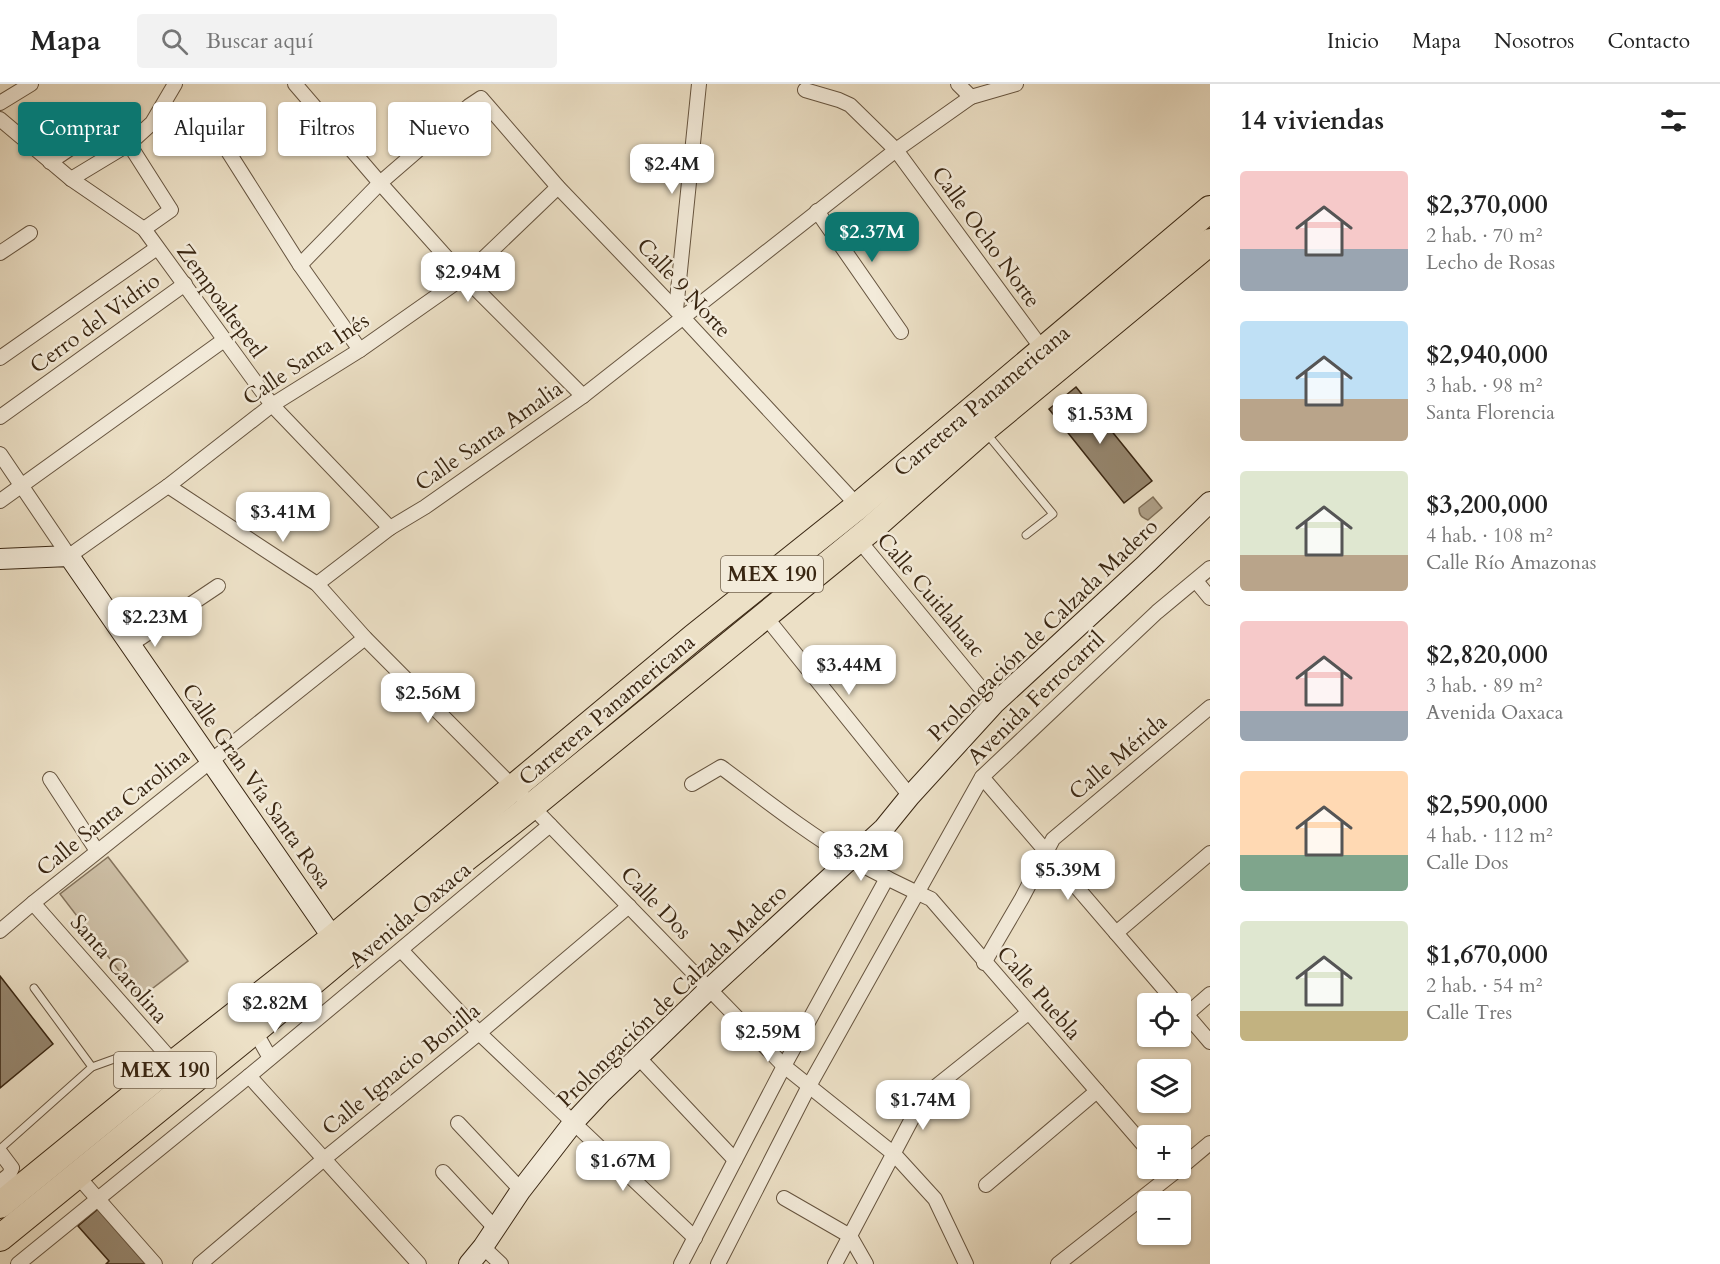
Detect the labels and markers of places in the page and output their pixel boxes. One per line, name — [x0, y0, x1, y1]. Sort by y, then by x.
pin: $2.4M — [630, 144, 714, 195]
pin: $2.37M — [823, 212, 921, 263]
pin: $2.94M — [419, 252, 517, 303]
pin: $1.53M — [1051, 394, 1149, 445]
pin: $3.41M — [234, 492, 332, 543]
pin: $2.23M — [106, 597, 204, 648]
pin: $3.44M — [800, 645, 898, 696]
pin: $2.56M — [379, 673, 477, 724]
pin: $3.2M — [819, 831, 903, 882]
pin: $5.39M — [1019, 850, 1117, 901]
pin: $2.82M — [226, 983, 324, 1034]
pin: $2.59M — [719, 1012, 817, 1063]
pin: $1.74M — [874, 1080, 972, 1131]
pin: $1.67M — [574, 1141, 672, 1192]

